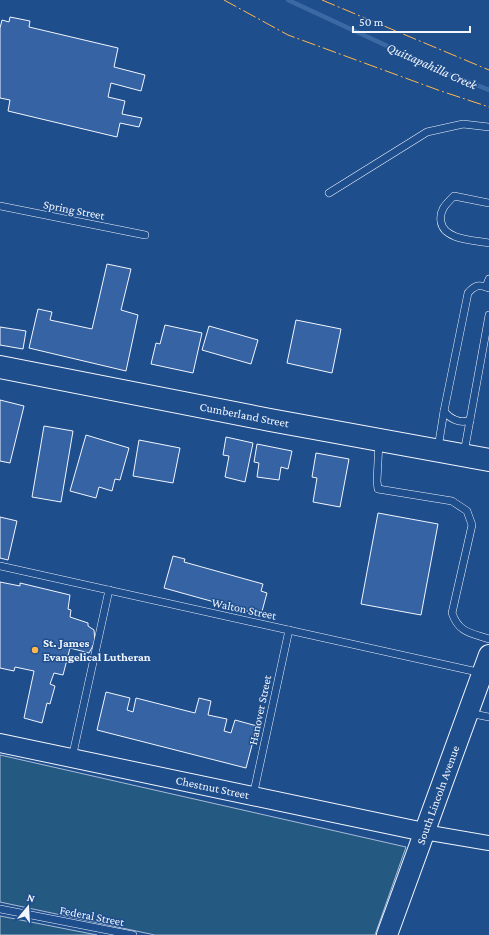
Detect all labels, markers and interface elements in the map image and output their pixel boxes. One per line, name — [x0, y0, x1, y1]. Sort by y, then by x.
scale bar — [353, 8, 470, 34]
text: 50 m — [359, 15, 384, 29]
water label: Quittapahilla Creek — [385, 39, 481, 93]
street label: Spring Street — [42, 197, 107, 223]
street label: Cumberland Street — [199, 399, 291, 431]
street label: Walton Street — [210, 595, 279, 623]
place label: St. James Evangelical Lutheran — [43, 636, 151, 664]
marker: St. James Evangelical Lutheran — [30, 645, 40, 655]
street label: Hanover Street — [246, 673, 274, 746]
street label: South Lincoln Avenue — [414, 744, 462, 846]
street label: Chestnut Street — [174, 773, 251, 802]
north arrow — [8, 887, 48, 927]
text: N — [26, 891, 37, 905]
street label: Federal Street — [58, 903, 127, 929]

